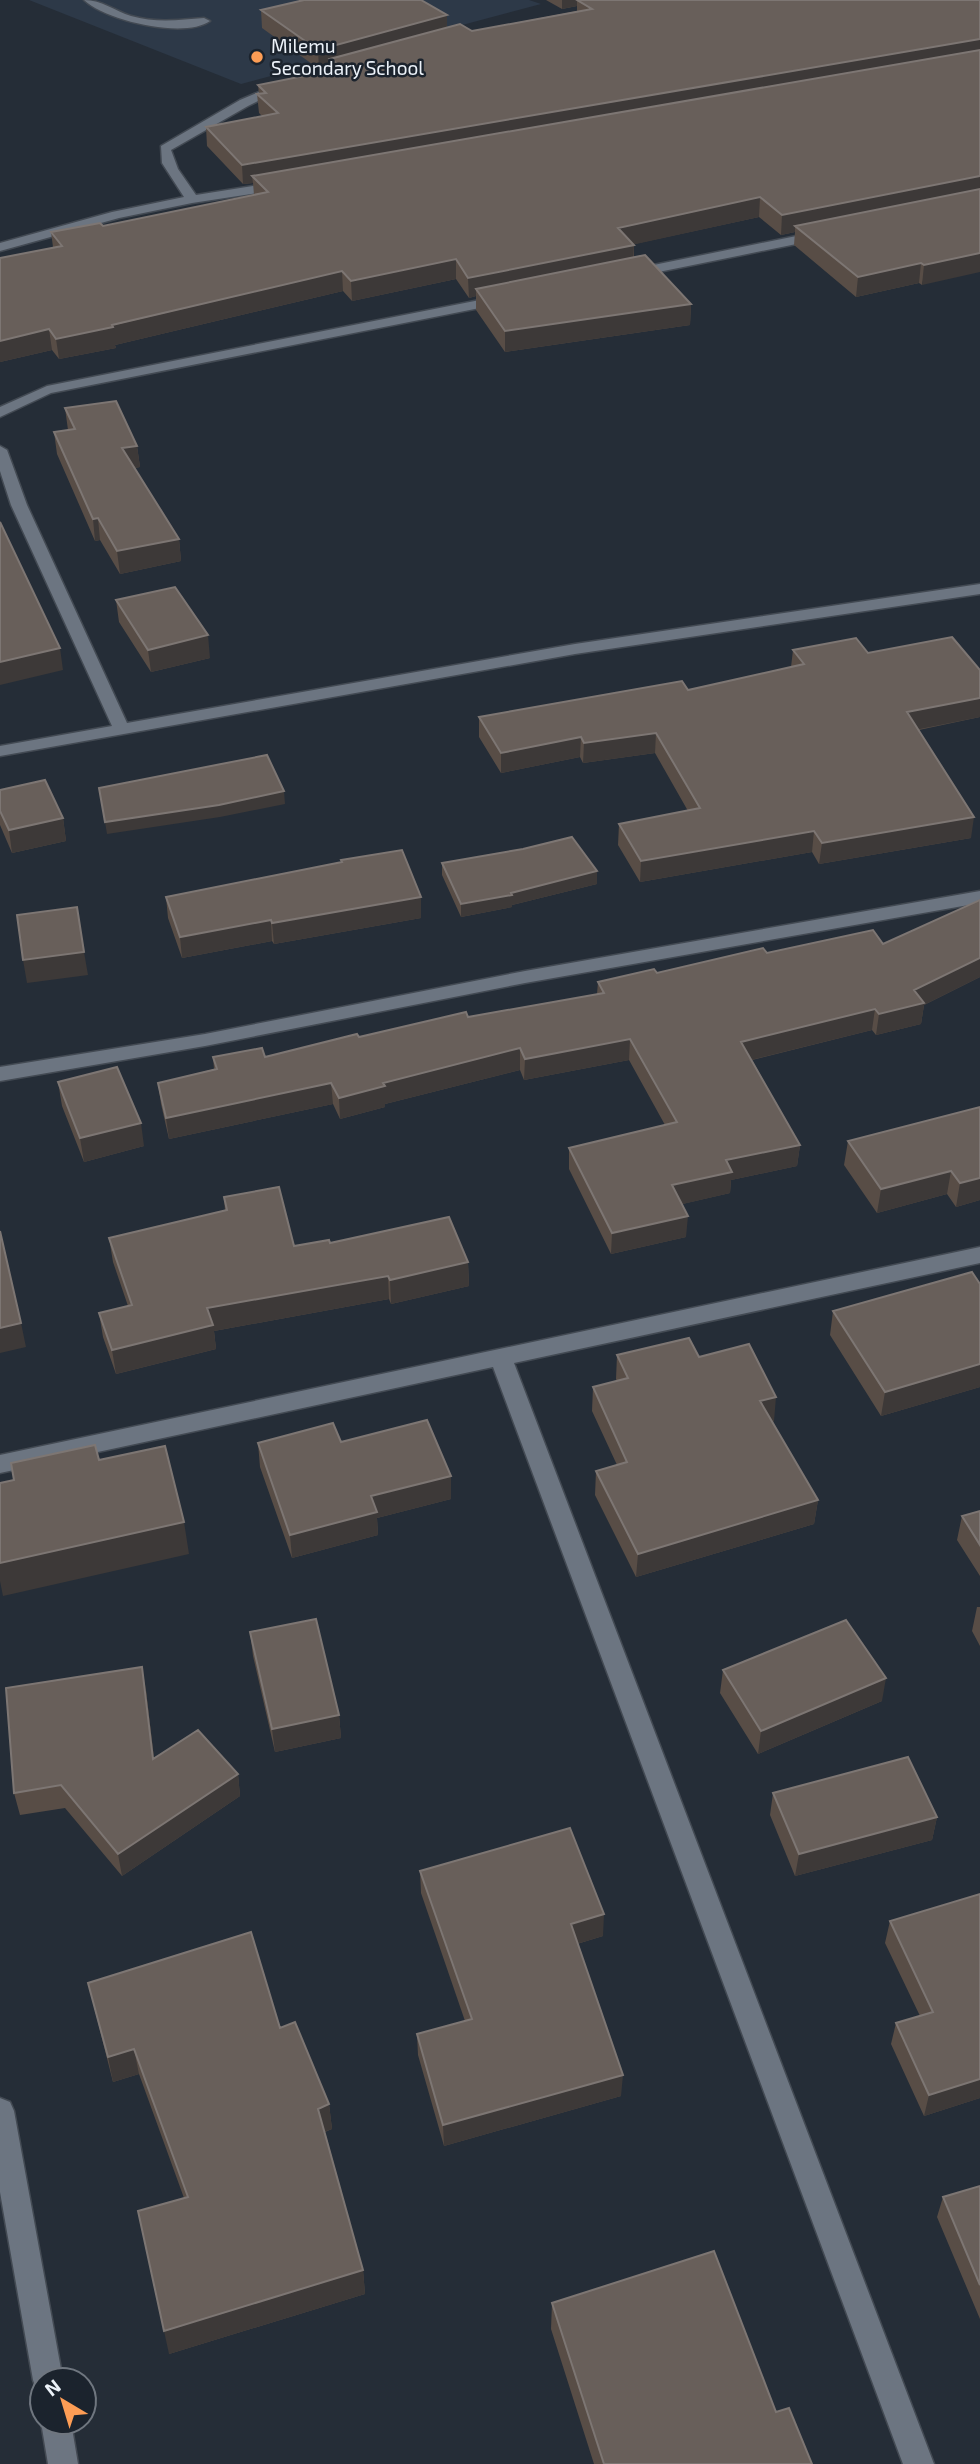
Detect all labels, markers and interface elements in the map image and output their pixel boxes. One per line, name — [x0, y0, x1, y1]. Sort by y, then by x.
place label: Milemu Secondary School — [271, 34, 424, 79]
marker: Milemu Secondary School — [249, 49, 265, 65]
north arrow — [28, 2366, 98, 2436]
text: N — [40, 2374, 65, 2400]

